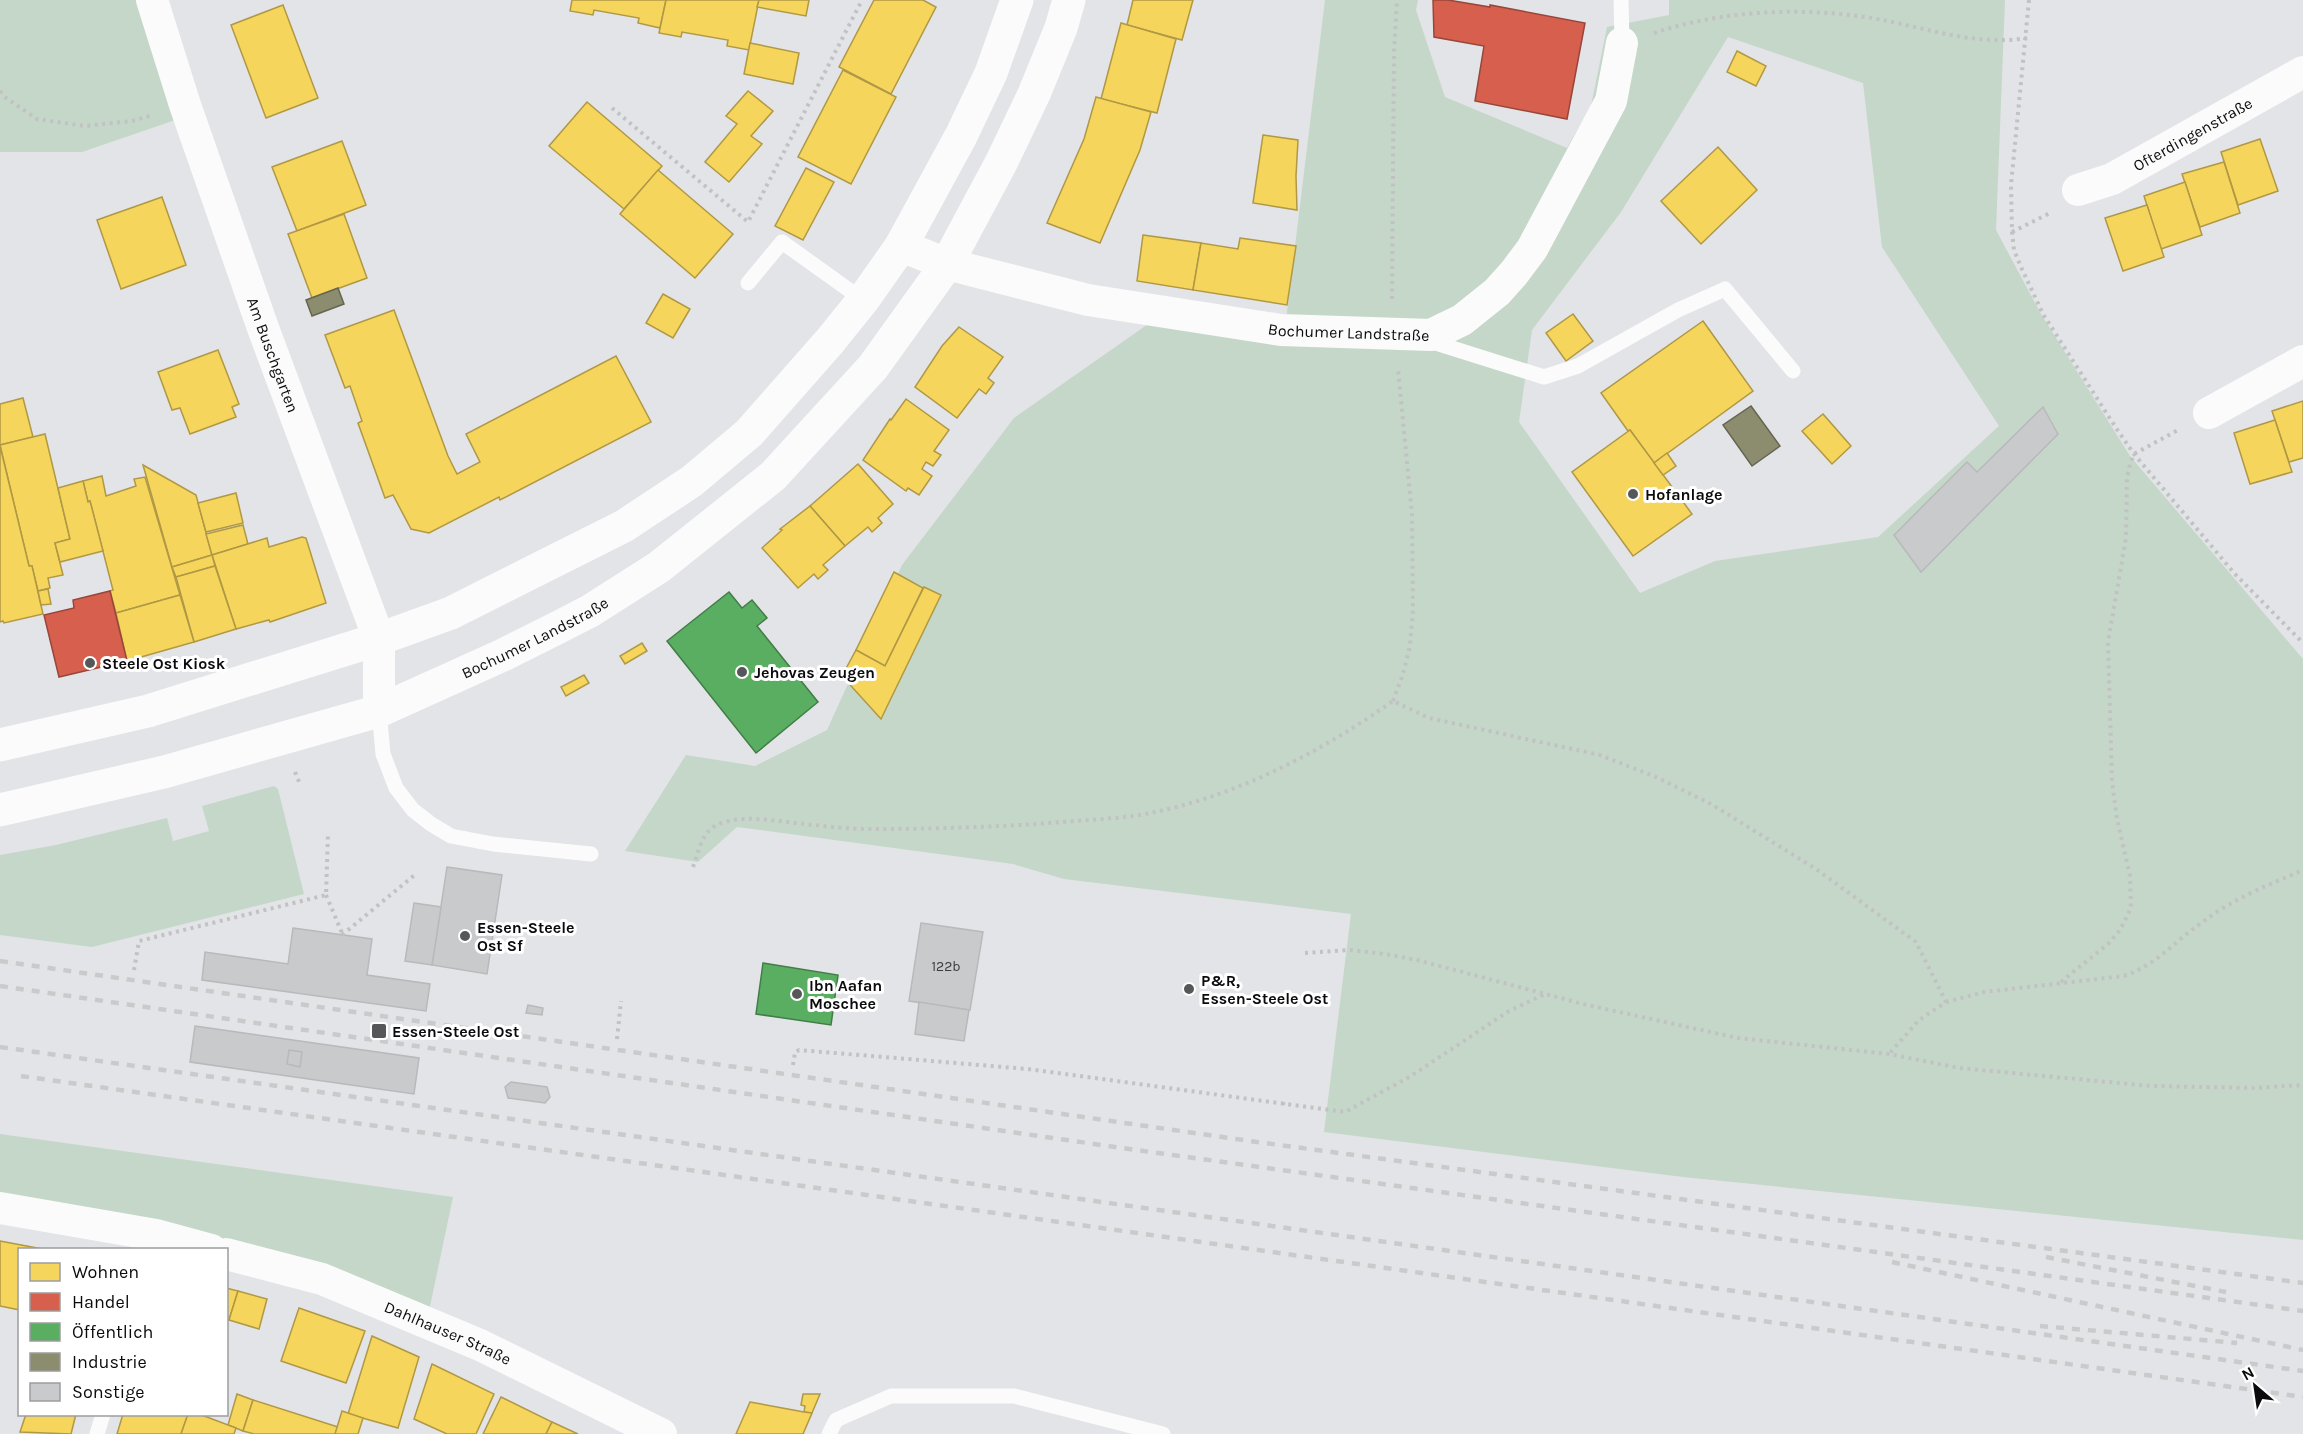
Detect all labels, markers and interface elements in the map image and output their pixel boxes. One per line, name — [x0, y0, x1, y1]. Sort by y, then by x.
street label: Ofterdingenstraße — [2130, 93, 2256, 175]
street label: Am Buschgarten — [243, 295, 303, 415]
street label: Bochumer Landstraße — [1267, 319, 1430, 345]
place label: Hofanlage — [1645, 485, 1723, 504]
marker: Hofanlage — [1626, 487, 1640, 501]
street label: Bochumer Landstraße — [459, 593, 612, 683]
place label: Steele Ost Kiosk — [102, 654, 226, 673]
marker: Steele Ost Kiosk — [83, 656, 97, 670]
place label: Jehovas Zeugen — [754, 663, 875, 682]
marker: Jehovas Zeugen — [735, 665, 749, 679]
place label: Essen-Steele Ost Sf — [477, 918, 575, 955]
marker: Essen-Steele Ost Sf — [458, 929, 472, 943]
house number: 122b — [931, 958, 961, 975]
place label: P&R, Essen-Steele Ost — [1201, 971, 1328, 1008]
place label: Ibn Aafan Moschee — [809, 976, 882, 1013]
marker: P&R, Essen-Steele Ost — [1182, 982, 1196, 996]
marker: Ibn Aafan Moschee — [790, 987, 804, 1001]
marker: Essen-Steele Ost — [370, 1022, 388, 1040]
place label: Essen-Steele Ost — [392, 1022, 519, 1041]
legend — [18, 1248, 228, 1416]
text: Wohnen — [72, 1261, 139, 1283]
text: Handel — [72, 1291, 130, 1313]
street label: Dahlhauser Straße — [381, 1297, 514, 1369]
text: Öffentlich — [72, 1321, 153, 1343]
text: Industrie — [72, 1351, 147, 1373]
north arrow — [2225, 1356, 2285, 1416]
text: N — [2238, 1362, 2258, 1384]
text: Sonstige — [72, 1381, 145, 1403]

